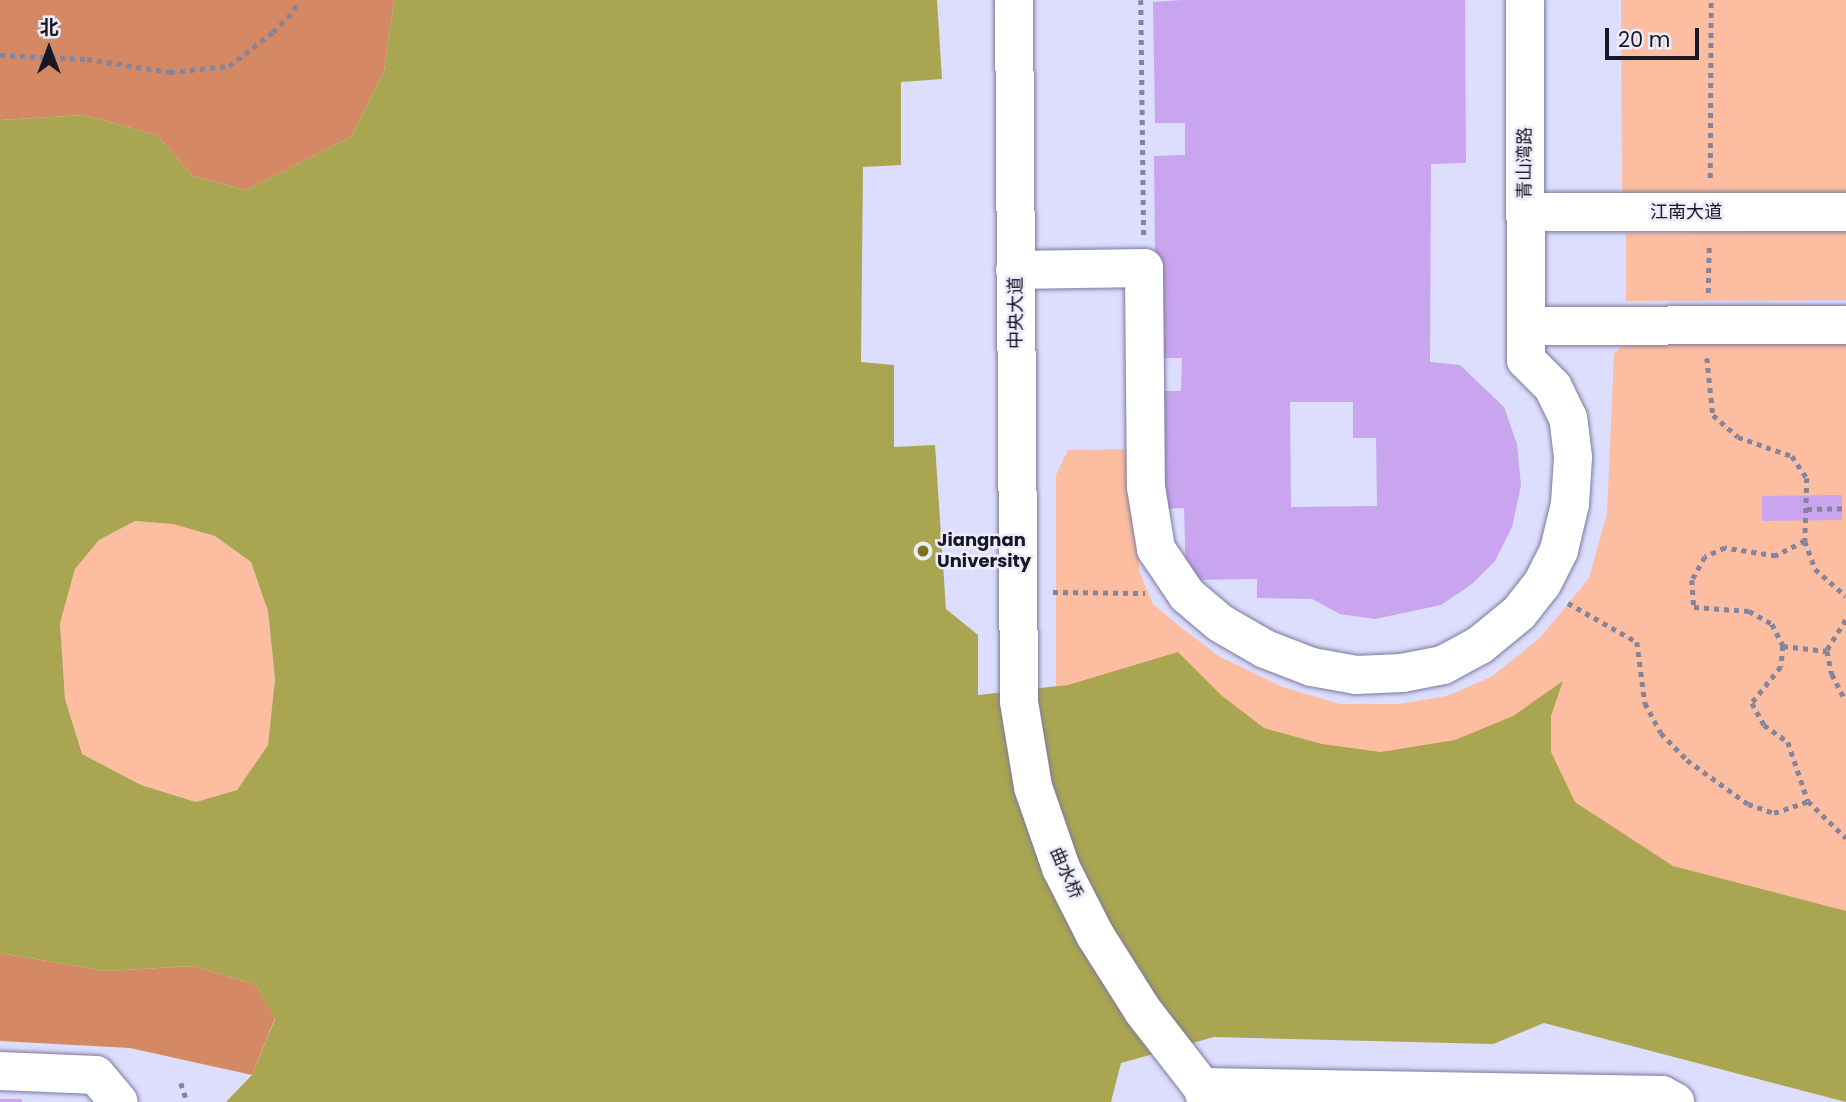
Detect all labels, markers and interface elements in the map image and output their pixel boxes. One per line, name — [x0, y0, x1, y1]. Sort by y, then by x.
north arrow — [14, 14, 84, 84]
text: 北 — [39, 14, 59, 41]
scale bar — [1608, 14, 1702, 58]
text: 20 m — [1618, 25, 1671, 54]
street label: 青山湾路 — [1514, 127, 1536, 199]
street label: 江南大道 — [1650, 201, 1722, 223]
street label: 中央大道 — [1005, 277, 1027, 349]
place label: Jiangnan University — [937, 530, 1031, 572]
marker: Jiangnan University — [915, 543, 931, 559]
street label: 曲水桥 — [1045, 844, 1087, 902]

